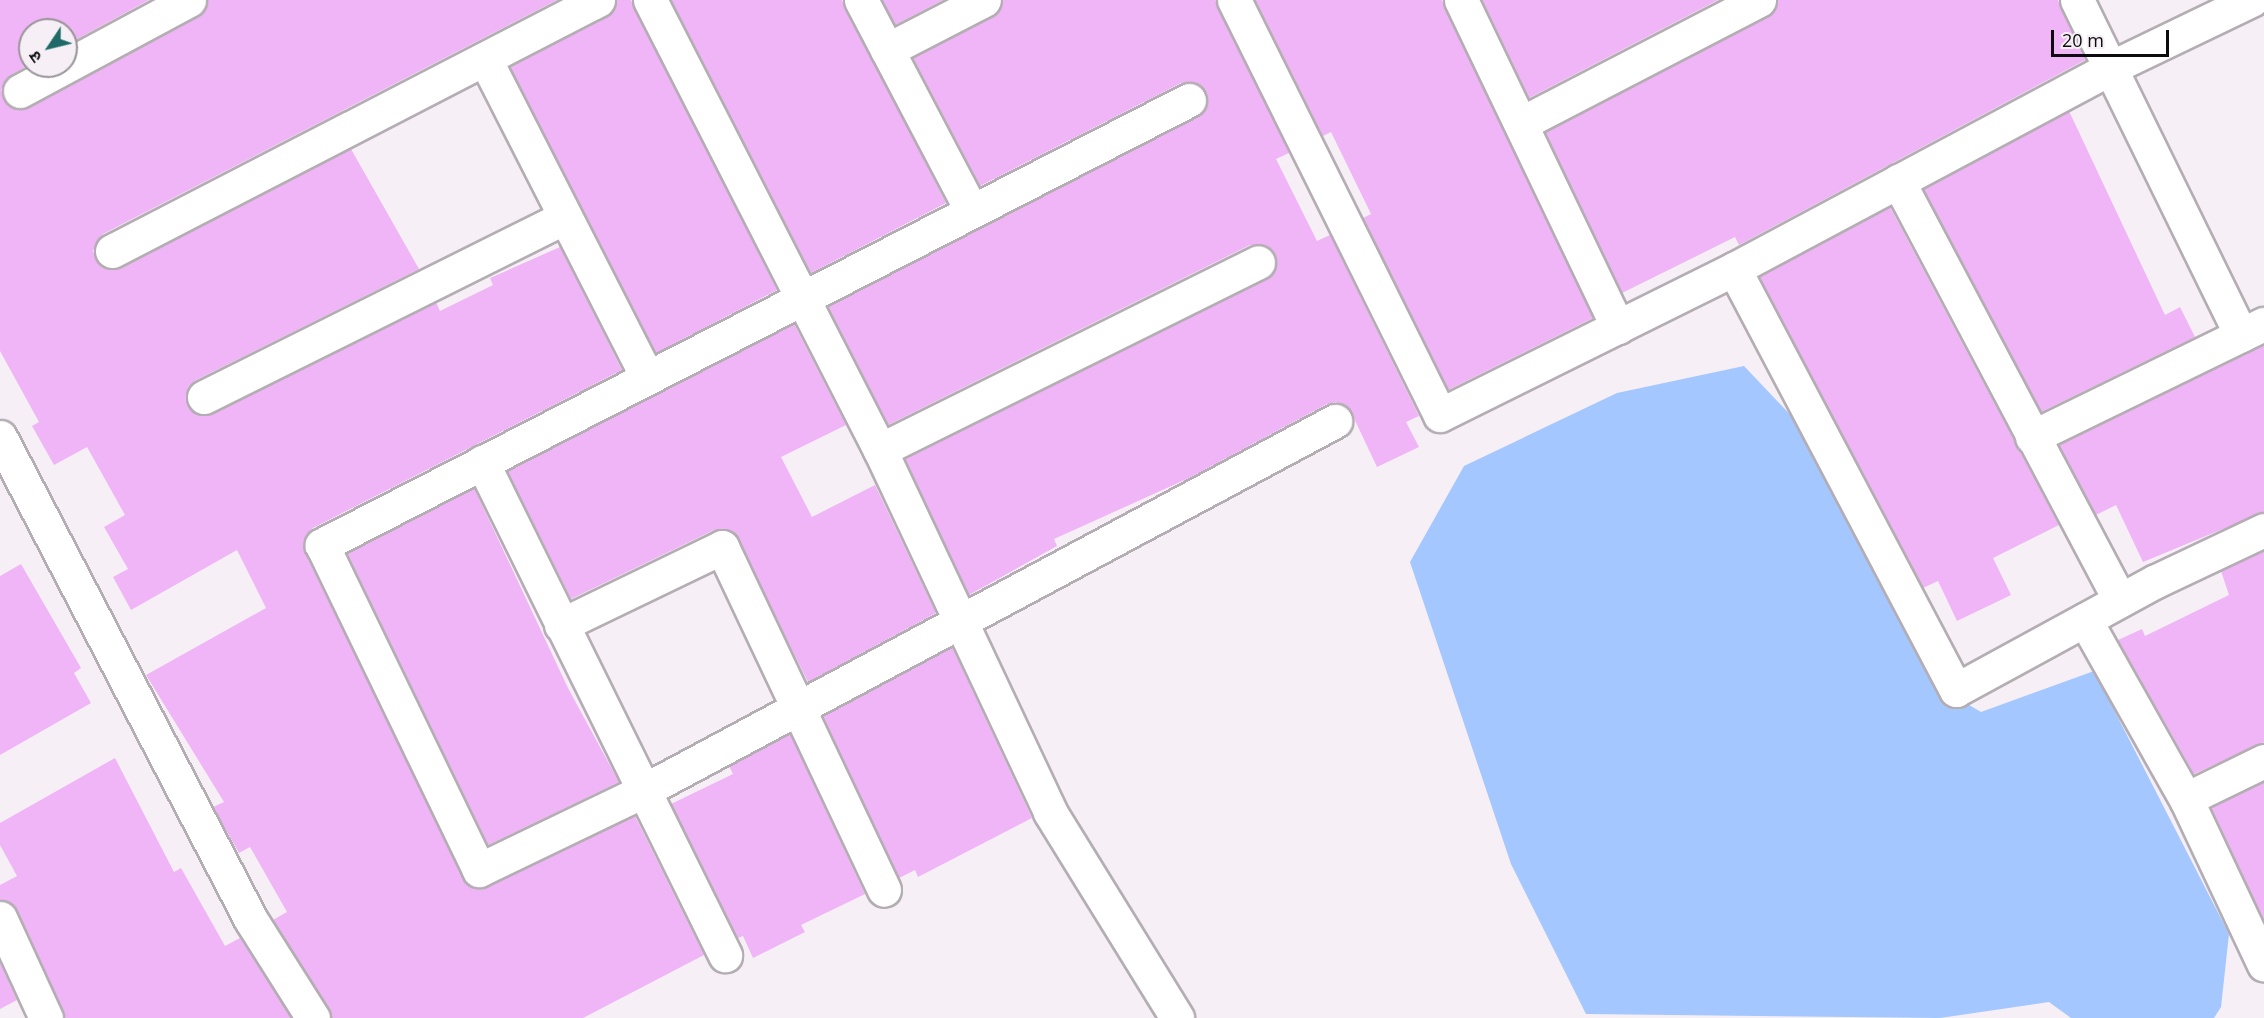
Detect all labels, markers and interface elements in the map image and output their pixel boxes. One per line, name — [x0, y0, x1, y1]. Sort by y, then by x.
north arrow — [18, 18, 78, 78]
scale bar — [2054, 18, 2172, 56]
text: 20 m — [2062, 28, 2104, 52]
text: उ — [23, 47, 47, 67]

